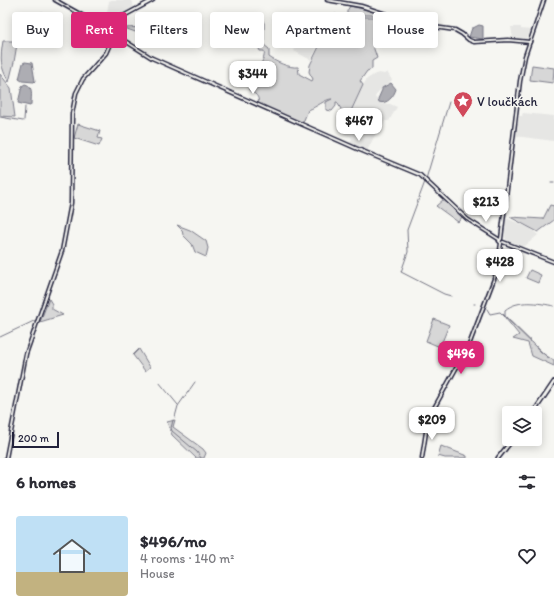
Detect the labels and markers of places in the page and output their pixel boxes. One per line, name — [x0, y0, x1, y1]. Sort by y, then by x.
pin: $344 — [229, 61, 277, 95]
place icon: V loučkách — [452, 90, 474, 118]
place label: V loučkách — [477, 94, 538, 109]
pin: $467 — [335, 108, 383, 142]
pin: $213 — [462, 189, 510, 223]
pin: $428 — [476, 249, 524, 283]
pin: $496 — [437, 341, 485, 375]
pin: $209 — [408, 407, 456, 441]

